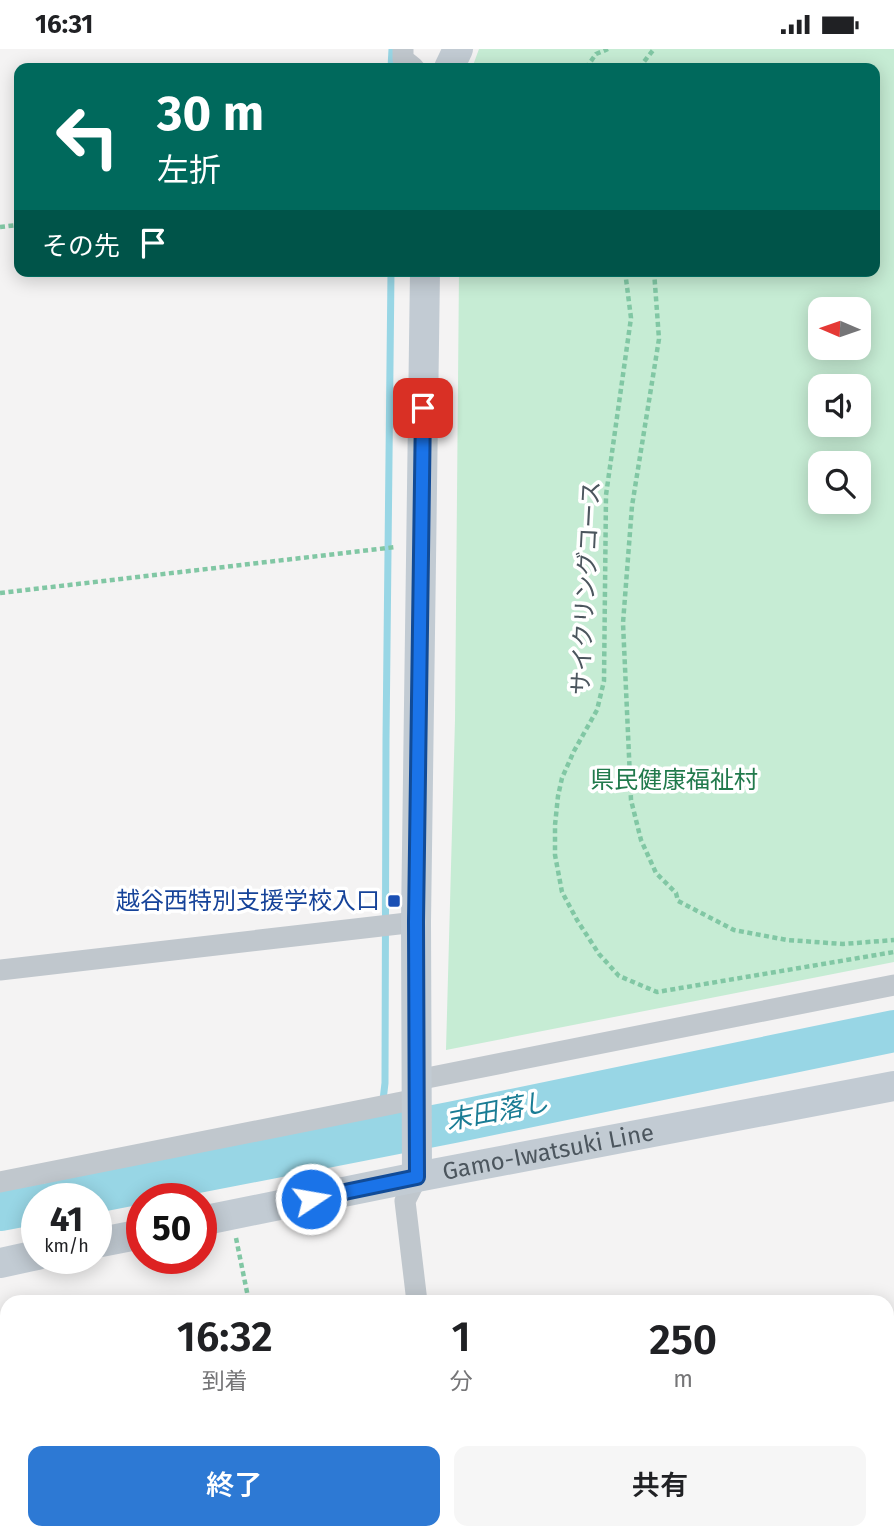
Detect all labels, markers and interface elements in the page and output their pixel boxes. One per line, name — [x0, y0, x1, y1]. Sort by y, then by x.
text: 16:31 — [35, 9, 93, 40]
text: 30 m — [157, 84, 264, 143]
icon: left — [42, 91, 133, 182]
text: 左折 — [157, 151, 221, 189]
icon: arrive — [134, 224, 172, 262]
text: その先 — [42, 231, 120, 262]
north arrow — [808, 297, 872, 361]
map controls — [808, 297, 871, 514]
button: sound — [808, 374, 871, 437]
pin — [393, 378, 453, 438]
icon: arrive — [404, 389, 442, 427]
button: search — [808, 451, 871, 514]
street label: サイクリングコース — [566, 480, 606, 696]
park label: 県民健康福祉村 — [590, 766, 758, 794]
place label: 越谷西特別支援学校入口 — [116, 887, 380, 915]
marker: 越谷西特別支援学校入口 — [386, 893, 402, 909]
water label: 末田落し — [443, 1086, 551, 1137]
street label: Gamo-Iwatsuki Line — [440, 1118, 656, 1186]
position arrow — [274, 1162, 348, 1236]
speed limit sign: 50 — [126, 1183, 217, 1274]
text: 41 — [50, 1198, 83, 1240]
text: km/h — [44, 1235, 89, 1257]
text: 16:32 — [177, 1312, 273, 1362]
text: 1 — [451, 1312, 471, 1362]
text: 250 — [649, 1315, 717, 1365]
text: m — [673, 1365, 693, 1393]
text: 到着 — [202, 1367, 248, 1395]
text: 分 — [449, 1367, 472, 1395]
button: 終了 — [28, 1446, 440, 1526]
button: 共有 — [454, 1446, 866, 1526]

